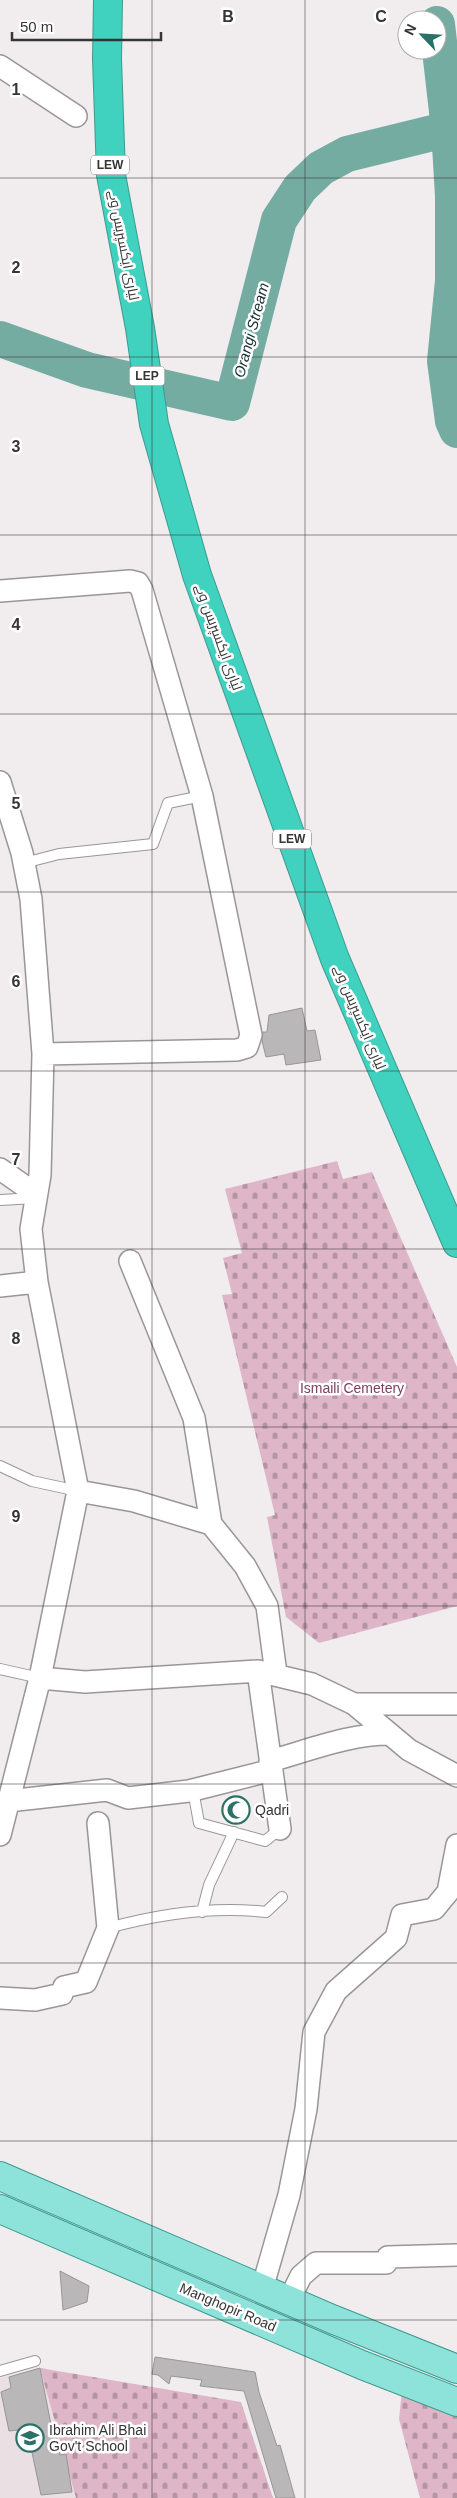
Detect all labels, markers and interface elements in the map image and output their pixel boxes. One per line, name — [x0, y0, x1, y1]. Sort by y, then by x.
text: B — [222, 8, 234, 25]
text: C — [375, 8, 387, 25]
scale bar — [12, 10, 161, 42]
north arrow — [397, 10, 447, 60]
text: 50 m — [20, 18, 53, 35]
text: N — [401, 22, 420, 37]
text: 1 — [12, 81, 21, 98]
road number: LEW — [91, 156, 129, 174]
street label: لیاری ایکسپریس وے — [103, 188, 143, 302]
text: 2 — [12, 259, 21, 276]
water label: Orangi Stream — [230, 281, 272, 379]
road number: LEP — [130, 366, 164, 386]
text: 3 — [12, 438, 21, 455]
street label: لیاری ایکسپریس وے — [190, 582, 246, 693]
text: 4 — [12, 616, 21, 633]
text: 5 — [12, 795, 21, 812]
road number: LEW — [273, 830, 311, 849]
street label: لیاری ایکسپریس وے — [329, 962, 389, 1073]
text: 6 — [12, 973, 21, 990]
text: 7 — [12, 1151, 21, 1168]
text: 8 — [12, 1330, 21, 1347]
park label: Ismaili Cemetery — [300, 1380, 404, 1396]
text: 9 — [12, 1508, 21, 1525]
mosque icon: Qadri — [221, 1795, 251, 1825]
place label: Qadri — [255, 1802, 289, 1818]
street label: Manghopir Road — [177, 2279, 279, 2335]
place label: Ibrahim Ali Bhai Gov't School — [49, 2422, 146, 2454]
school or university icon: Ibrahim Ali Bhai Gov't School — [15, 2423, 45, 2453]

